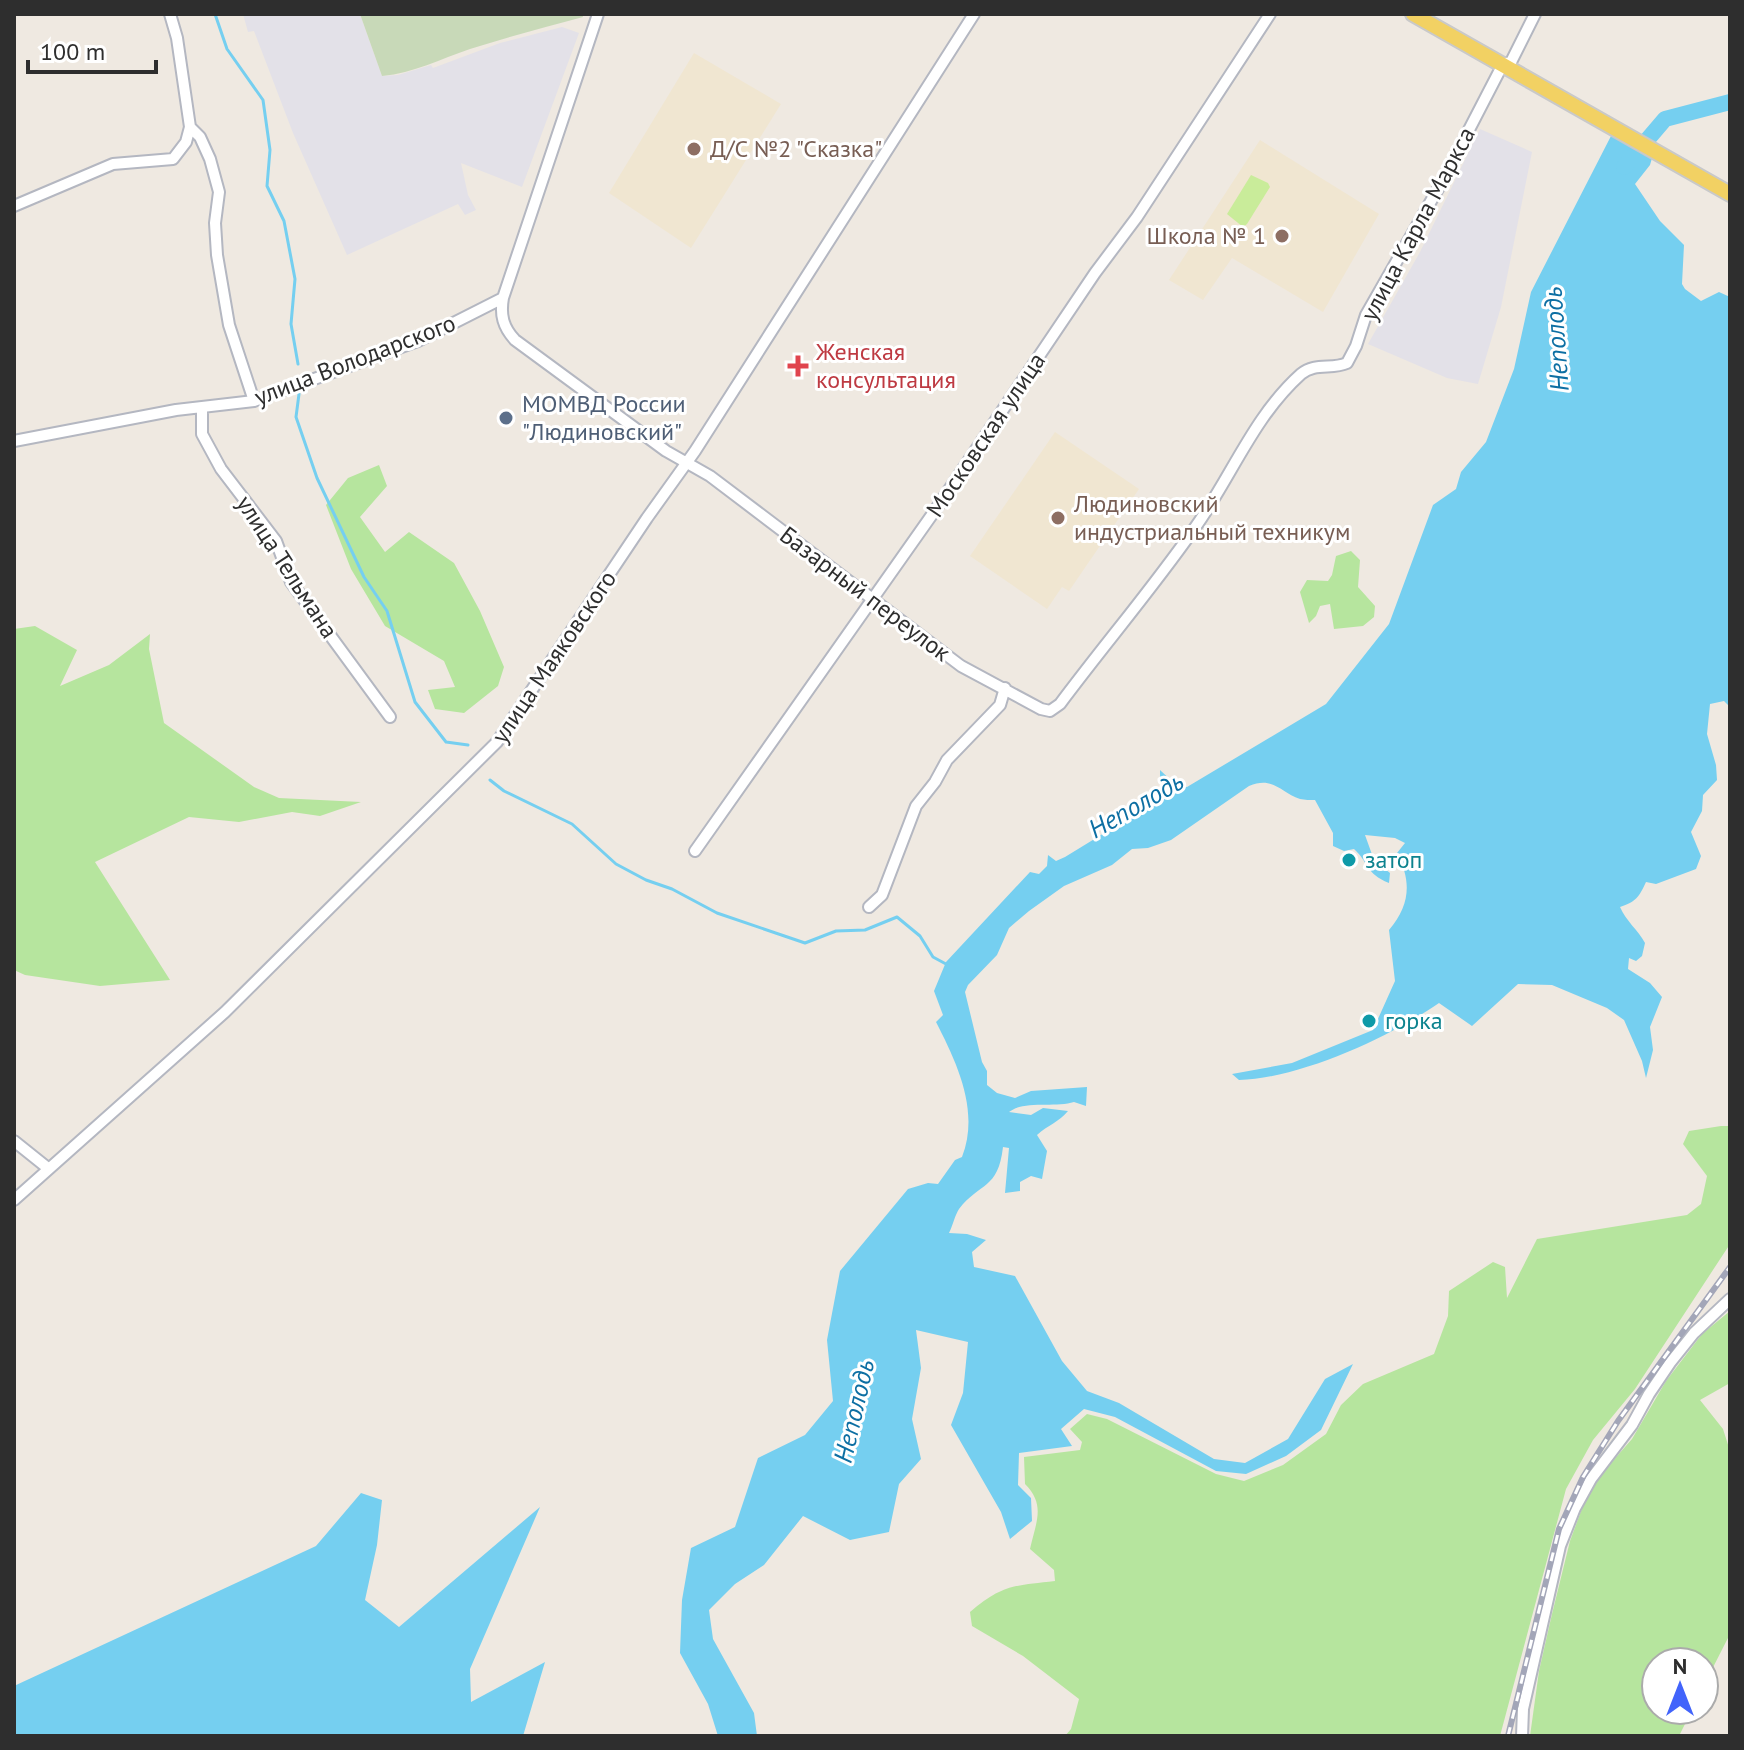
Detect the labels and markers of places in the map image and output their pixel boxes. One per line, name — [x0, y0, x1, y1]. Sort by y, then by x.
place label: Д/С №2 "Сказка" — [710, 133, 882, 164]
marker: Д/С №2 "Сказка" — [685, 140, 703, 158]
place label: Школа № 1 — [1147, 220, 1266, 251]
marker: Школа № 1 — [1273, 227, 1291, 245]
place label: Женская консультация — [815, 336, 956, 395]
marker: Женская консультация — [787, 355, 809, 377]
place label: МОМВД России "Людиновский" — [522, 388, 686, 447]
marker: МОМВД России "Людиновский" — [497, 409, 515, 427]
place label: Людиновский индустриальный техникум — [1073, 488, 1350, 547]
marker: Людиновский индустриальный техникум — [1049, 509, 1067, 527]
place label: затоп — [1365, 844, 1422, 875]
marker: затоп — [1340, 851, 1358, 869]
place label: горка — [1385, 1005, 1443, 1036]
marker: горка — [1360, 1012, 1378, 1030]

